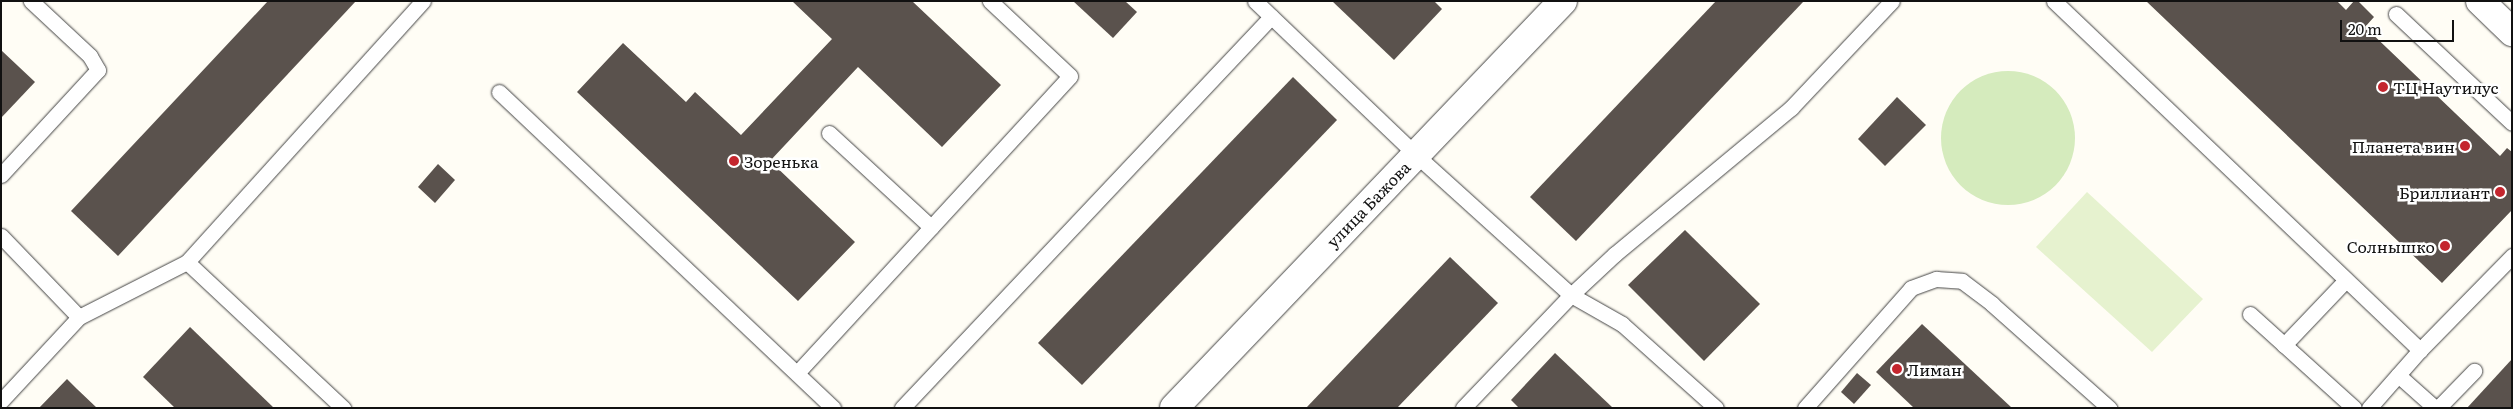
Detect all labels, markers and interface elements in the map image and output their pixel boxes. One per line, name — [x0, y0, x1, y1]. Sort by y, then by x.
scale bar — [2343, 10, 2457, 42]
text: 20 m — [2348, 17, 2382, 40]
place label: ТЦ Наутилус — [2393, 77, 2499, 97]
marker: ТЦ Наутилус — [2377, 81, 2389, 93]
place label: Планета вин — [2352, 136, 2455, 156]
marker: Планета вин — [2459, 140, 2471, 152]
place label: Зоренька — [744, 151, 819, 171]
marker: Зоренька — [728, 155, 740, 167]
street label: улица Бажова — [1322, 157, 1414, 251]
place label: Бриллиант — [2399, 182, 2490, 202]
marker: Бриллиант — [2494, 186, 2506, 198]
place label: Солнышко — [2347, 236, 2435, 256]
marker: Солнышко — [2439, 240, 2451, 252]
place label: Лиман — [1907, 359, 1962, 379]
marker: Лиман — [1891, 363, 1903, 375]

